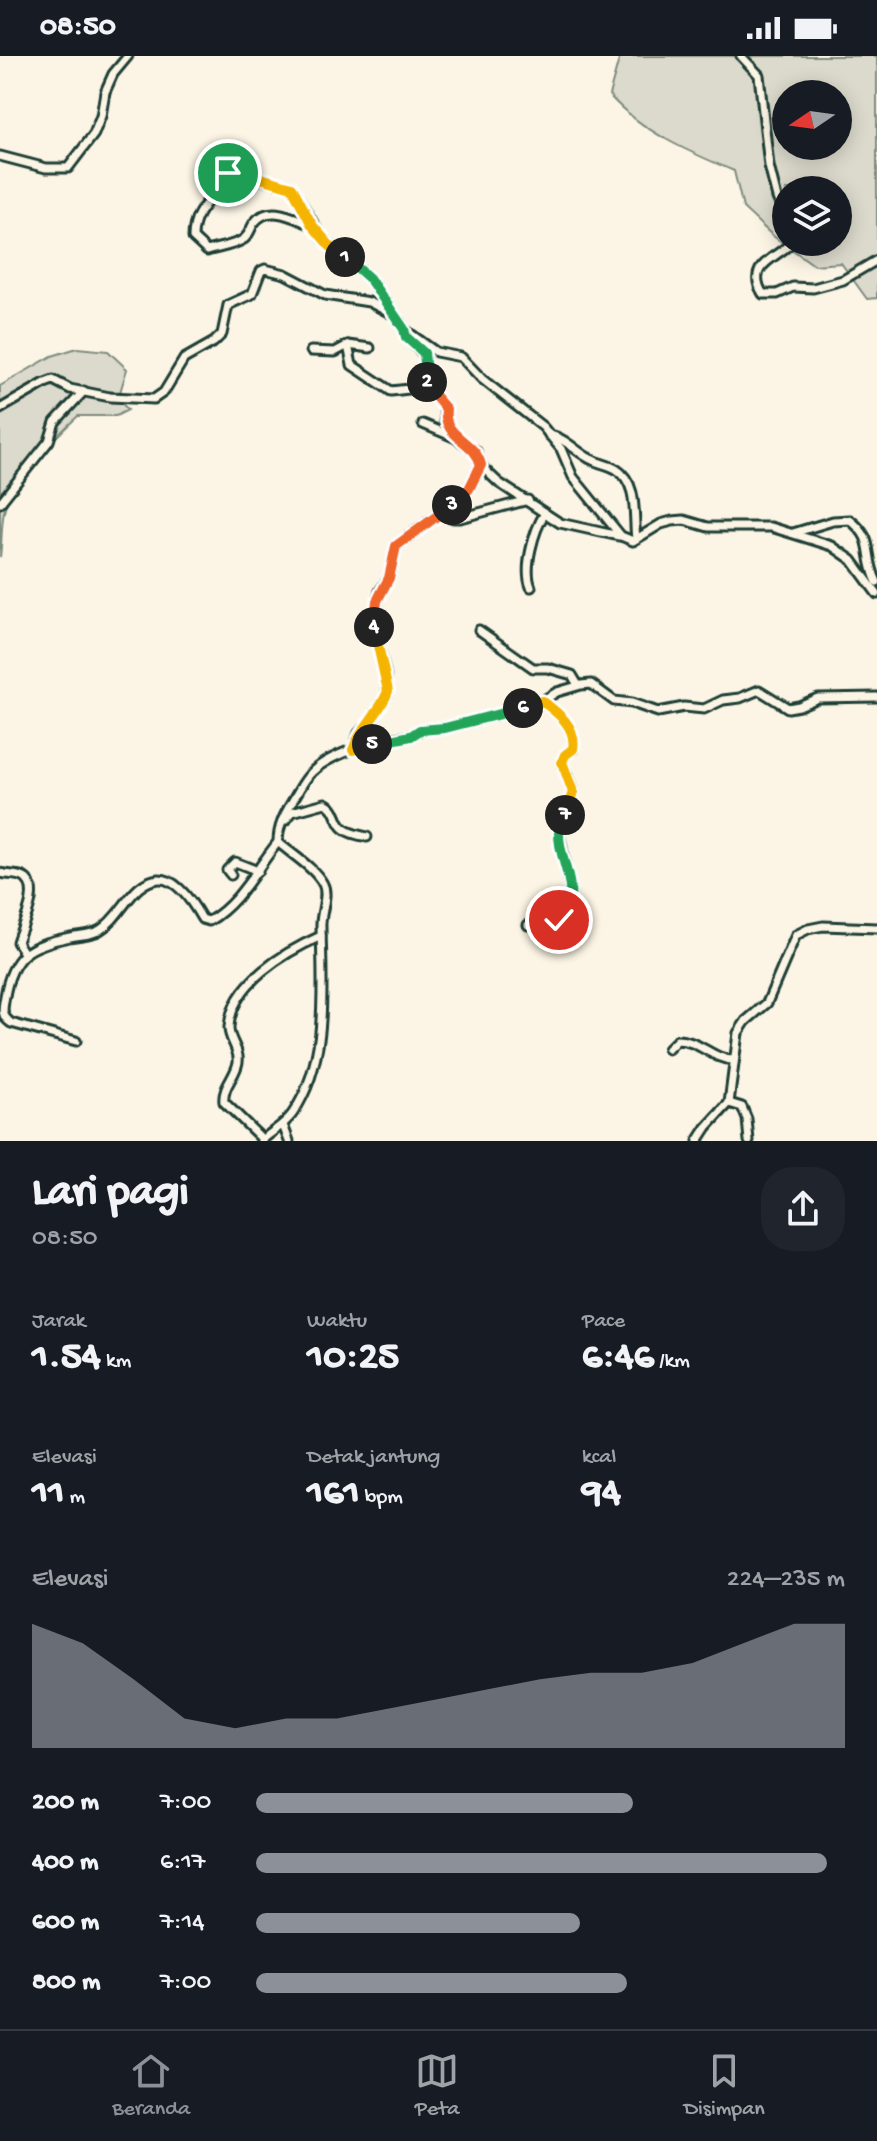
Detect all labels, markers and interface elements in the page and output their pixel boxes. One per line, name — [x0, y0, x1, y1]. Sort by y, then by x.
text: 08:50 — [40, 11, 116, 46]
north arrow — [772, 80, 852, 160]
map controls — [772, 80, 852, 256]
pin — [194, 139, 262, 207]
icon: arrive — [206, 151, 250, 195]
button: layers — [772, 176, 852, 256]
pin: 1 — [325, 237, 365, 277]
text: 1 — [341, 244, 349, 270]
pin: 2 — [407, 362, 447, 402]
text: 2 — [422, 369, 432, 395]
pin: 3 — [432, 485, 472, 525]
text: 3 — [446, 492, 458, 518]
pin: 4 — [354, 607, 394, 647]
text: 4 — [369, 614, 379, 640]
pin: 6 — [503, 688, 543, 728]
text: 6 — [517, 695, 529, 721]
pin: 5 — [352, 724, 392, 764]
text: 5 — [366, 731, 378, 757]
pin: 7 — [545, 795, 585, 835]
text: 7 — [559, 802, 571, 828]
pin — [525, 886, 593, 954]
icon: check — [537, 898, 581, 942]
button: share — [761, 1167, 845, 1251]
text: Lari pagi — [32, 1168, 189, 1220]
text: 08:50 — [32, 1224, 98, 1255]
text: Jarak — [32, 1309, 86, 1335]
text: Waktu — [307, 1309, 367, 1335]
text: Pace — [582, 1309, 625, 1335]
text: 1.54 — [32, 1335, 101, 1382]
text: 10:25 — [307, 1335, 399, 1382]
text: 6:46 — [582, 1335, 654, 1382]
text: km — [101, 1349, 131, 1375]
text: /km — [654, 1349, 690, 1375]
text: Elevasi — [32, 1445, 97, 1471]
text: Detak jantung — [307, 1445, 440, 1471]
text: kcal — [582, 1445, 616, 1471]
text: 11 — [32, 1471, 64, 1518]
text: 161 — [307, 1471, 360, 1518]
text: 94 — [582, 1471, 621, 1518]
text: m — [64, 1485, 85, 1511]
text: bpm — [360, 1485, 403, 1511]
text: Elevasi — [32, 1565, 108, 1596]
text: 224–235 m — [727, 1565, 845, 1596]
text: 200 m — [32, 1788, 99, 1819]
text: 7:00 — [160, 1788, 211, 1819]
text: 400 m — [32, 1848, 98, 1879]
text: 6:17 — [160, 1848, 205, 1879]
text: 600 m — [32, 1908, 99, 1939]
text: 7:14 — [160, 1908, 204, 1939]
text: 800 m — [32, 1968, 100, 1999]
text: 7:00 — [160, 1968, 211, 1999]
tab: Beranda — [112, 2049, 190, 2123]
tab: Peta — [415, 2049, 459, 2123]
tab: Disimpan — [684, 2049, 765, 2123]

